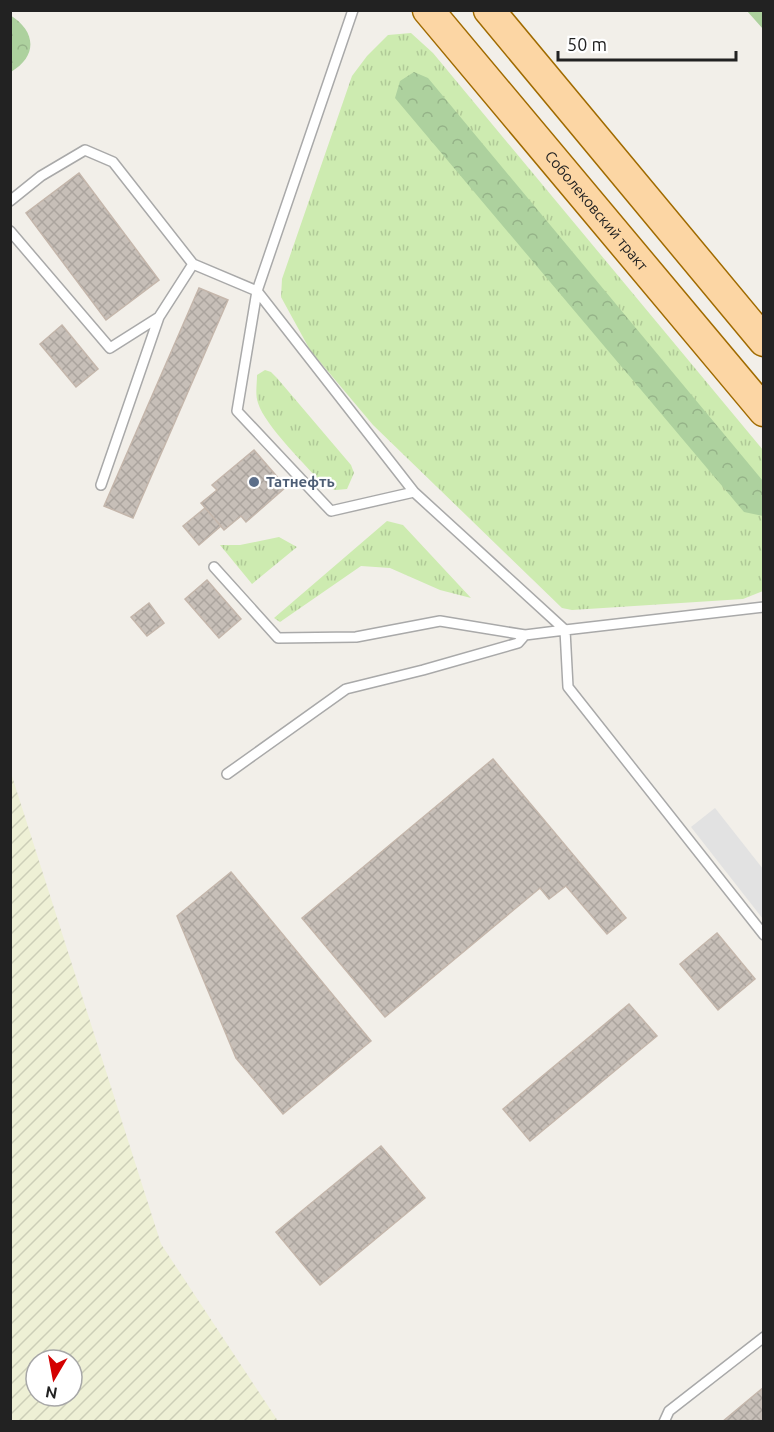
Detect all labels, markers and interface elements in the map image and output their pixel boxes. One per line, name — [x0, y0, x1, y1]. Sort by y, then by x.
scale bar — [558, 24, 736, 62]
text: 50 m — [567, 34, 607, 54]
street label: Соболековский тракт — [542, 147, 652, 274]
place label: Татнефть — [266, 473, 335, 490]
marker: Татнефть — [247, 475, 261, 489]
north arrow — [24, 1348, 84, 1408]
text: N — [44, 1383, 59, 1403]

